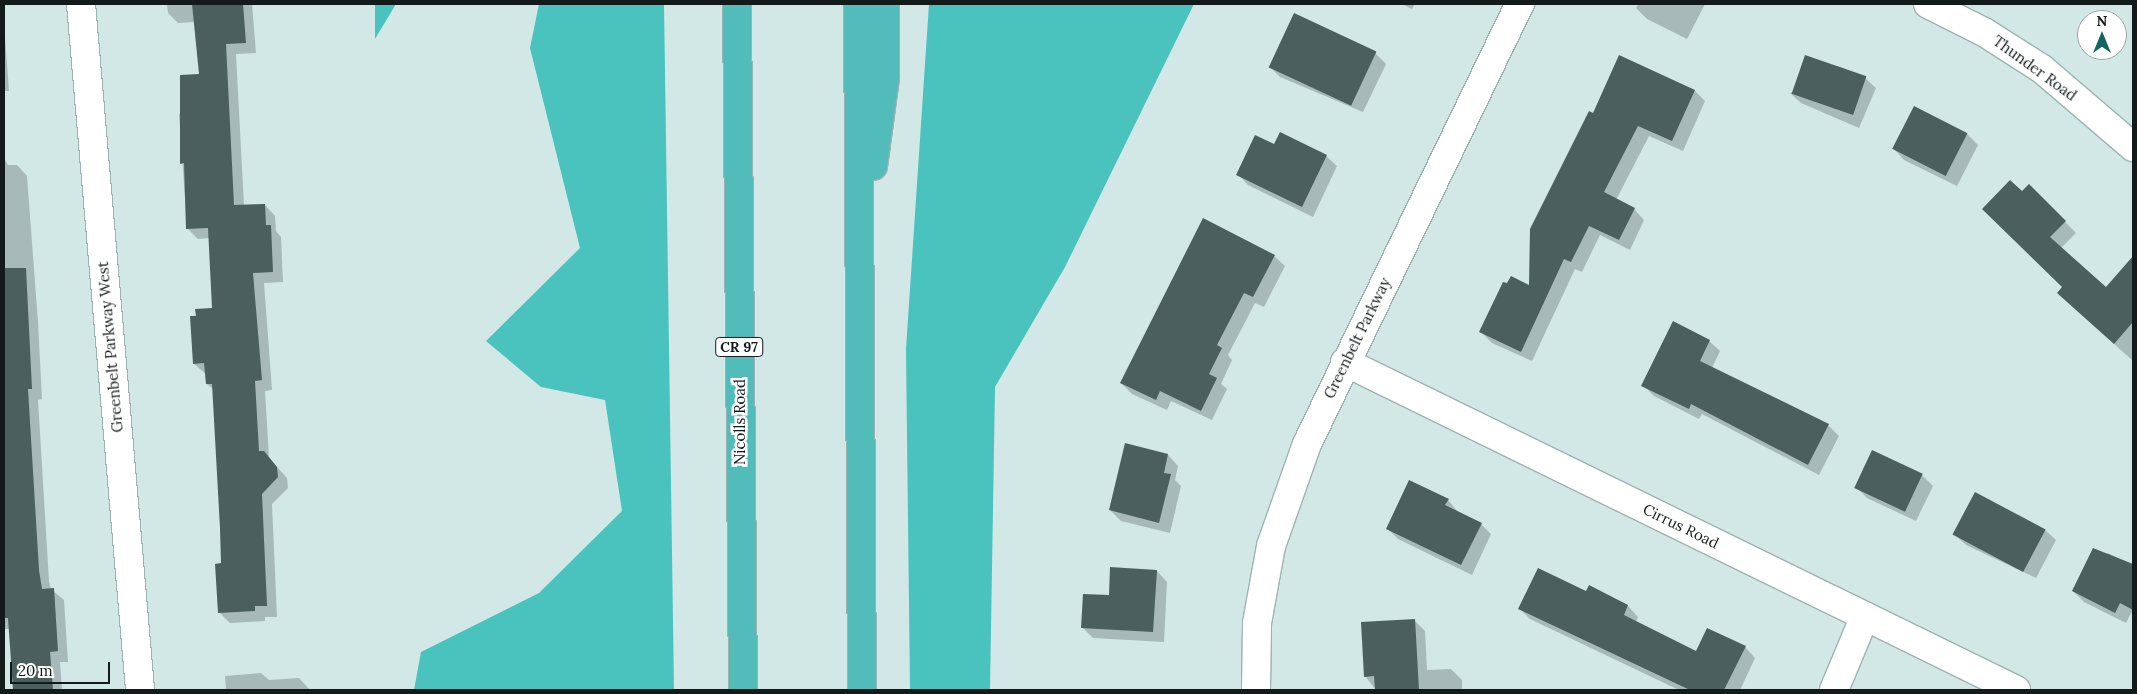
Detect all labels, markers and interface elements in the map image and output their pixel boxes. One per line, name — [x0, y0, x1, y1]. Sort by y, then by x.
north arrow — [2077, 10, 2127, 60]
text: N — [2097, 12, 2107, 30]
street label: Thunder Road — [1990, 32, 2080, 104]
street label: Greenbelt Parkway West — [94, 261, 126, 433]
street label: Greenbelt Parkway — [1320, 275, 1394, 401]
road number: CR 97 — [714, 336, 764, 358]
street label: Nicolls Road — [731, 379, 749, 465]
street label: Cirrus Road — [1640, 500, 1722, 552]
scale bar — [12, 652, 112, 684]
text: 20 m — [18, 661, 53, 680]

